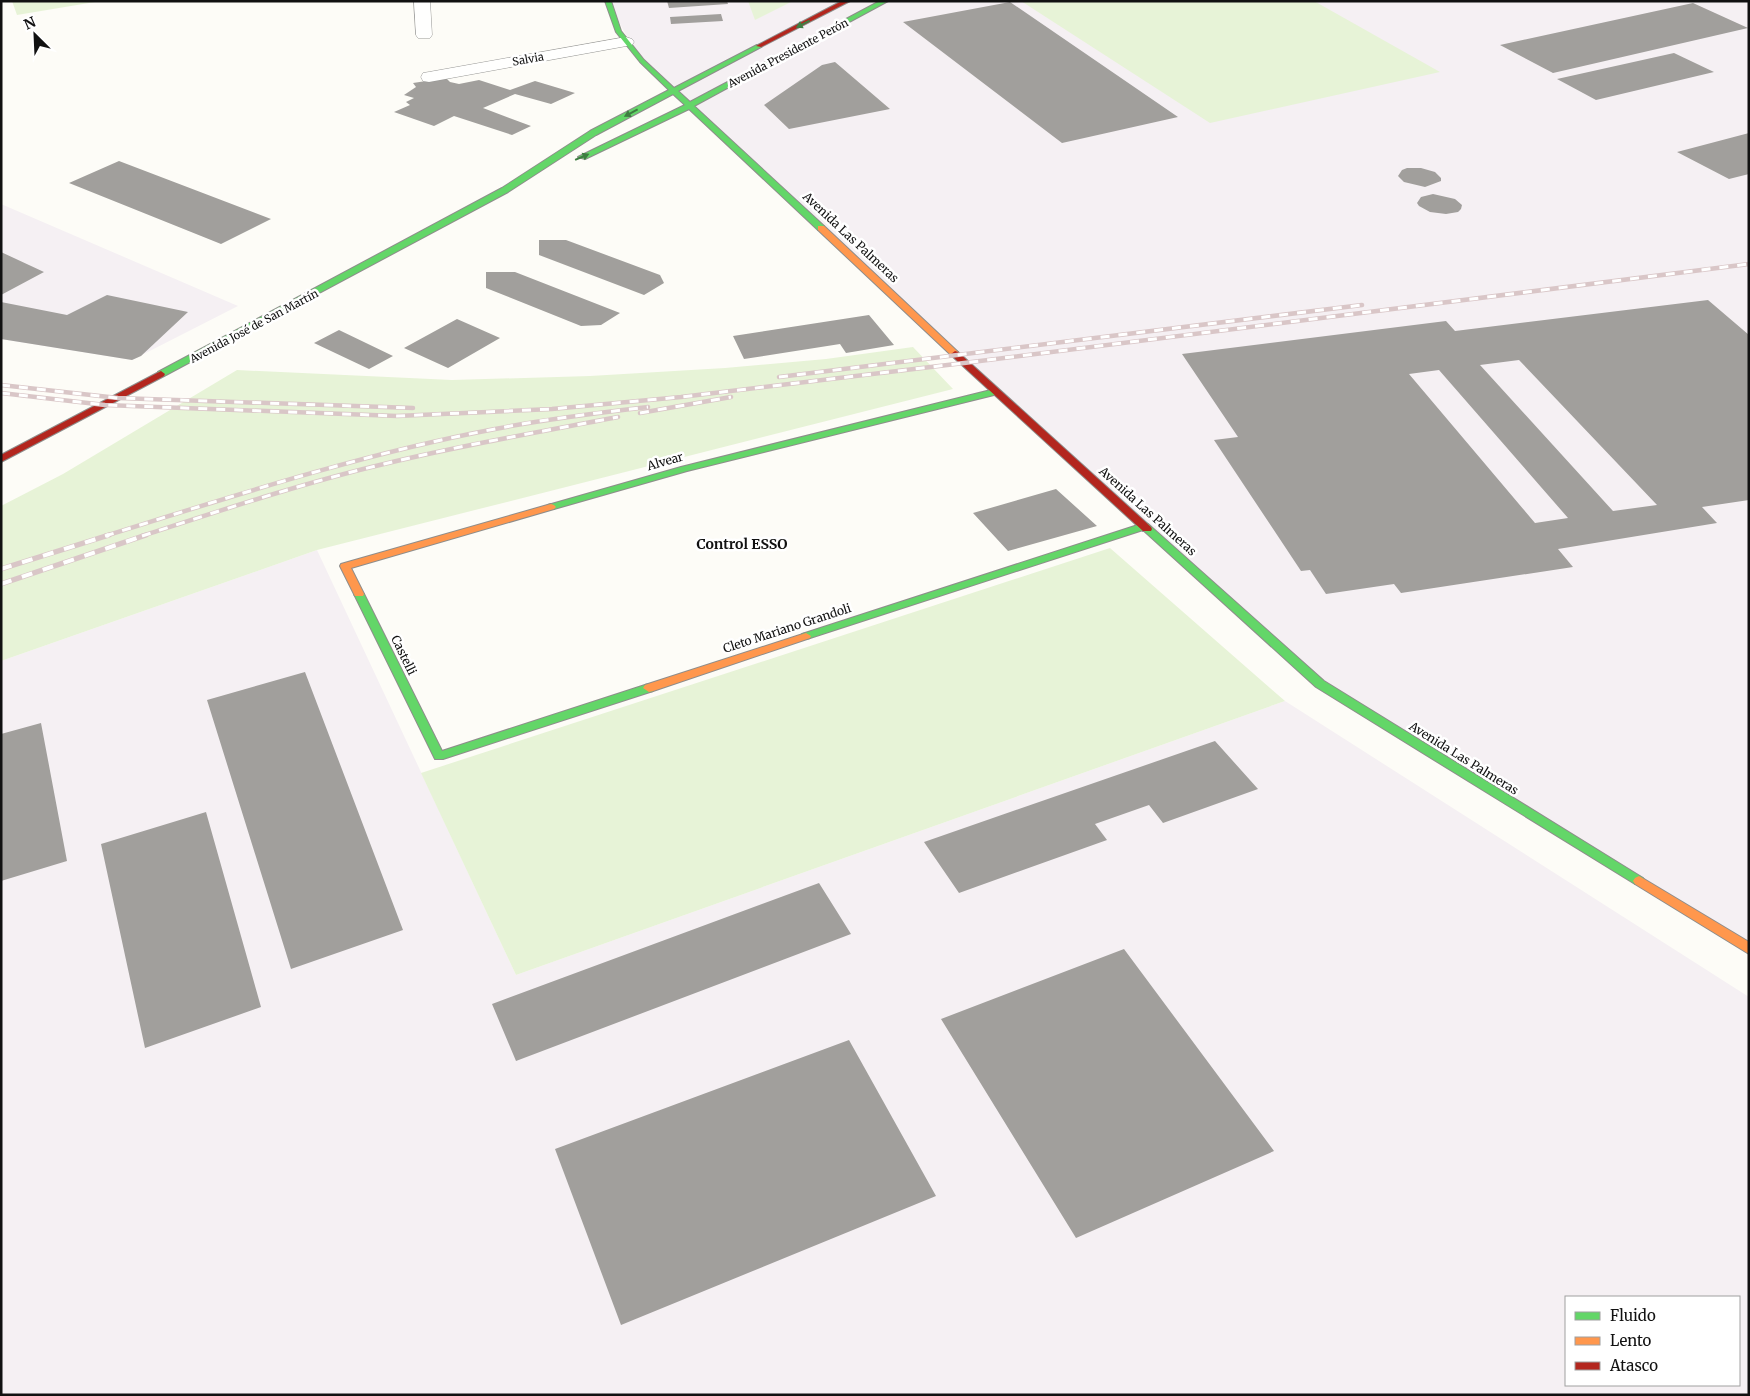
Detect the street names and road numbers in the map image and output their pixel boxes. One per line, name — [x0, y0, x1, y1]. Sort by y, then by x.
street label: Avenida Presidente Perón — [725, 15, 851, 91]
street label: Salvia — [511, 49, 545, 69]
street label: Avenida Las Palmeras — [799, 188, 902, 285]
street label: Avenida José de San Martín — [186, 286, 321, 366]
street label: Alvear — [644, 449, 685, 474]
street label: Avenida Las Palmeras — [1096, 463, 1200, 559]
street label: Cleto Mariano Grandoli — [721, 600, 853, 656]
street label: Castelli — [388, 633, 420, 677]
street label: Avenida Las Palmeras — [1406, 718, 1521, 798]

